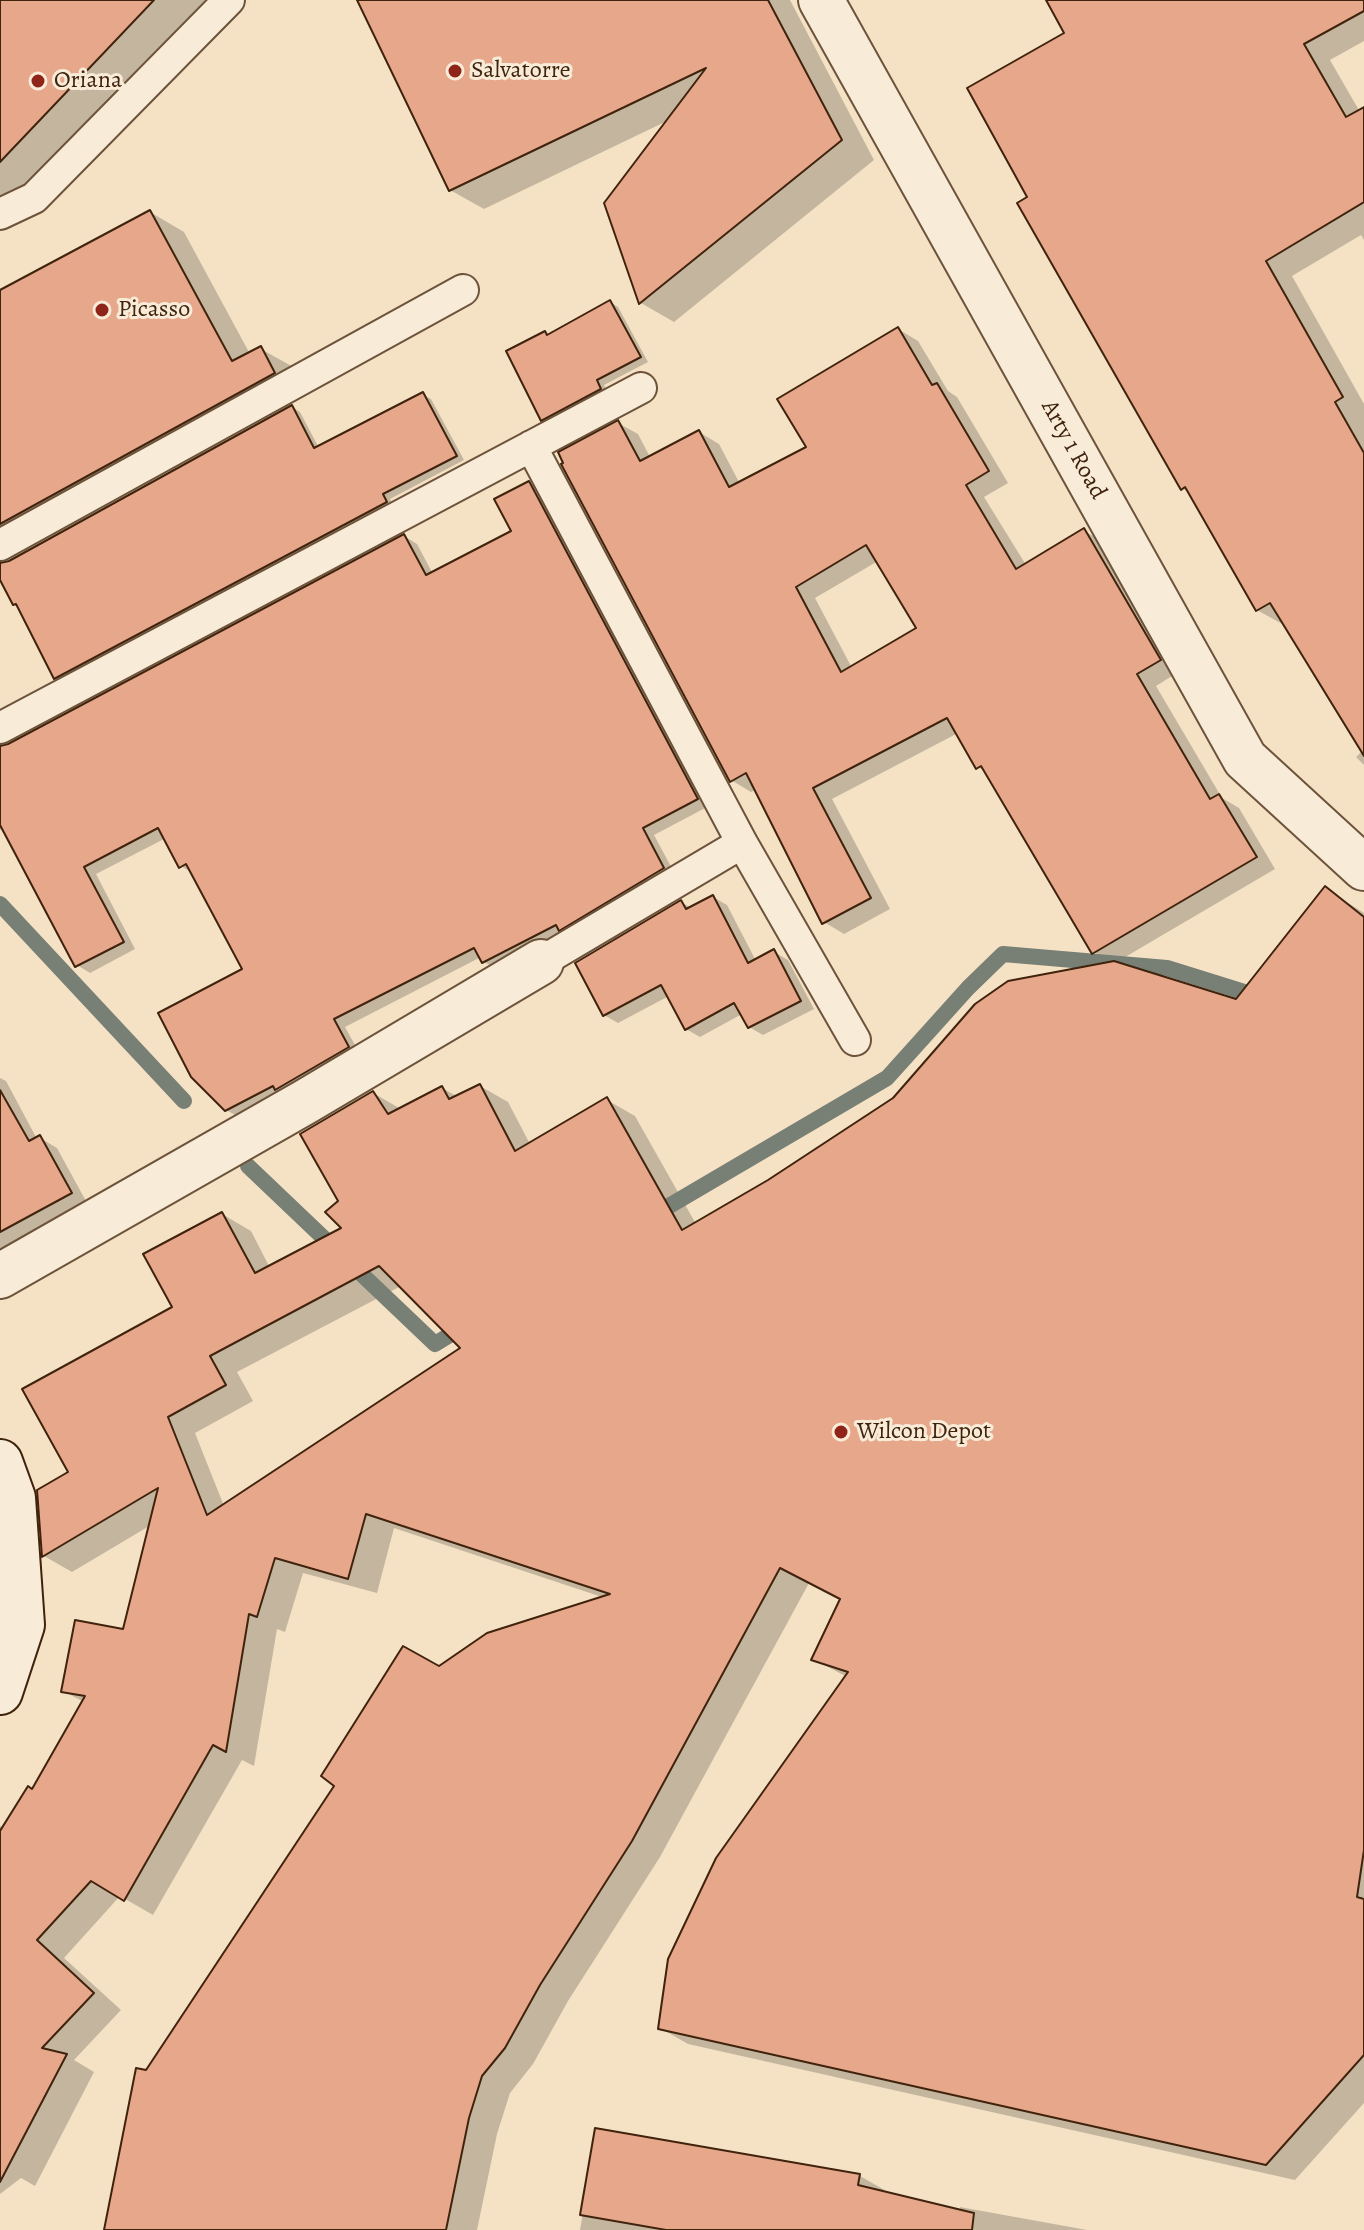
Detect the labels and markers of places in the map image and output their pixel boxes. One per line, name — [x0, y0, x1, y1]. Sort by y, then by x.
place label: Salvatorre — [471, 57, 571, 85]
marker: Salvatorre — [446, 62, 464, 80]
place label: Oriana — [54, 67, 122, 95]
marker: Oriana — [29, 72, 47, 90]
place label: Picasso — [118, 296, 190, 324]
marker: Picasso — [93, 301, 111, 319]
place label: Wilcon Depot — [857, 1418, 991, 1446]
marker: Wilcon Depot — [832, 1423, 850, 1441]

